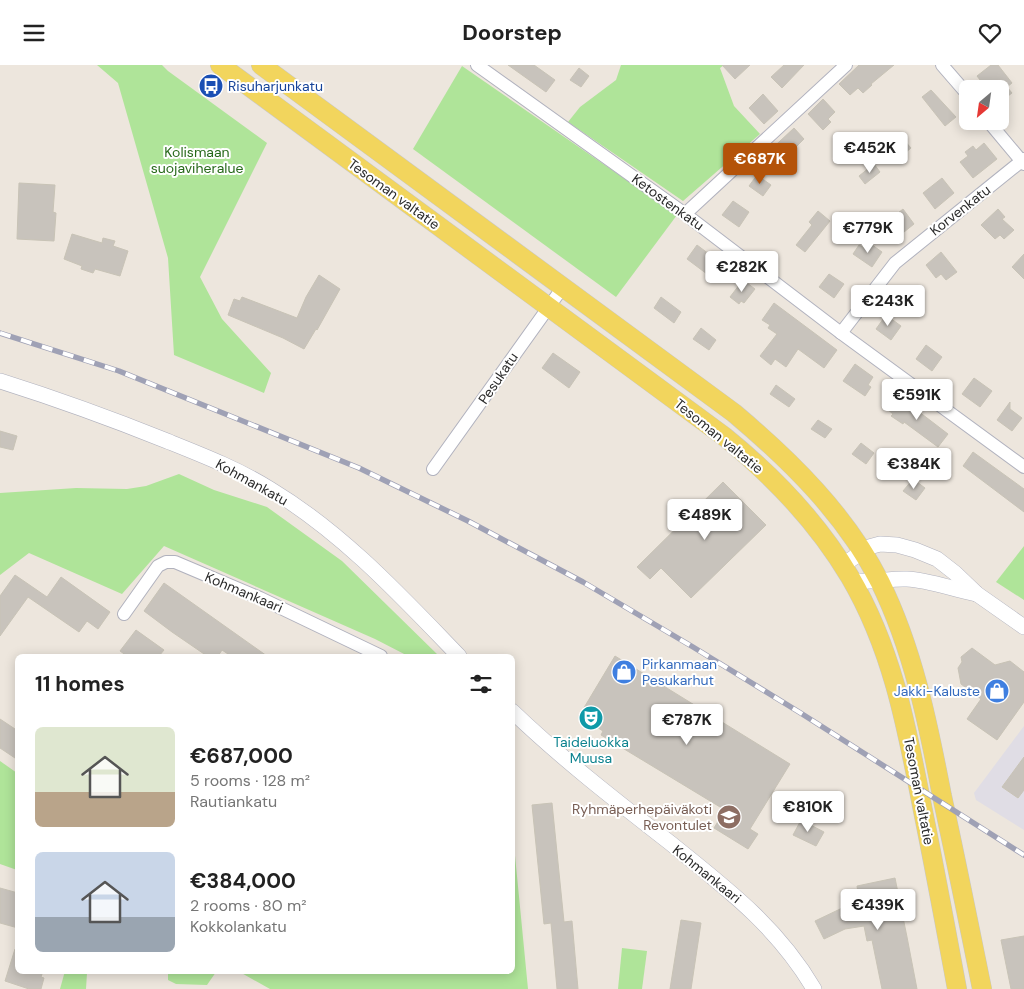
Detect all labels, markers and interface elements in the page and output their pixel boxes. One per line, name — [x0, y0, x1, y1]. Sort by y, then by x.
text: Doorstep — [462, 18, 562, 47]
icon: menu — [20, 19, 48, 47]
icon: heart — [976, 19, 1004, 47]
bus stop icon: Risuharjunkatu — [198, 73, 224, 99]
place label: Risuharjunkatu — [228, 77, 323, 95]
north arrow — [959, 80, 1009, 130]
map controls — [959, 80, 1009, 130]
pin: €452K — [835, 131, 905, 174]
text: €452K — [844, 137, 896, 158]
park label: Kolismaan suojaviheralue — [151, 143, 243, 177]
pin: €687K — [725, 143, 795, 185]
text: €687K — [734, 148, 786, 169]
street label: Tesoman valtatie — [345, 155, 443, 233]
street label: Ketostenkatu — [628, 170, 708, 234]
street label: Korvenkatu — [926, 181, 994, 239]
pin: €779K — [833, 211, 903, 254]
text: €779K — [843, 217, 893, 238]
pin: €282K — [707, 251, 777, 293]
text: €282K — [716, 256, 768, 277]
pin: €243K — [853, 285, 923, 327]
text: €243K — [862, 290, 914, 311]
street label: Pesukatu — [474, 349, 522, 407]
pin: €591K — [882, 379, 952, 421]
text: €591K — [893, 384, 941, 405]
street label: Tesoman valtatie — [671, 395, 767, 477]
pin: €384K — [879, 447, 949, 490]
text: €384K — [887, 453, 941, 474]
street label: Kohmankatu — [213, 455, 291, 509]
pin: €489K — [670, 499, 740, 541]
text: €489K — [678, 504, 732, 525]
street label: Kohmankaari — [202, 568, 286, 616]
place label: Pirkanmaan Pesukarhut — [642, 655, 717, 689]
shop icon: Pirkanmaan Pesukarhut — [611, 659, 637, 685]
text: 11 homes — [35, 670, 125, 698]
icon: filters — [467, 670, 495, 698]
shop icon: Jakki-Kaluste — [984, 678, 1010, 704]
place label: Jakki-Kaluste — [894, 682, 980, 700]
pin: €787K — [652, 703, 722, 746]
theatre icon: Taideluokka Muusa — [578, 705, 604, 731]
text: €787K — [662, 709, 712, 730]
place label: Taideluokka Muusa — [553, 733, 629, 767]
street label: Tesoman valtatie — [900, 736, 938, 846]
text: €687,000 — [190, 742, 293, 770]
icon: home — [75, 747, 135, 807]
text: 5 rooms · 128 m² — [190, 770, 310, 791]
text: Rautiankatu — [190, 791, 277, 812]
pin: €810K — [773, 791, 843, 833]
text: €810K — [783, 796, 833, 817]
place label: Ryhmäperhepäiväkoti Revontulet — [572, 800, 712, 834]
school or university icon: Ryhmäperhepäiväkoti Revontulet — [716, 804, 742, 830]
street label: Kohmankaari — [669, 841, 745, 907]
text: €384,000 — [190, 867, 296, 895]
icon: home — [75, 872, 135, 932]
pin: €439K — [843, 889, 913, 931]
text: €439K — [852, 894, 904, 915]
text: 2 rooms · 80 m² — [190, 895, 307, 916]
text: Kokkolankatu — [190, 916, 287, 937]

